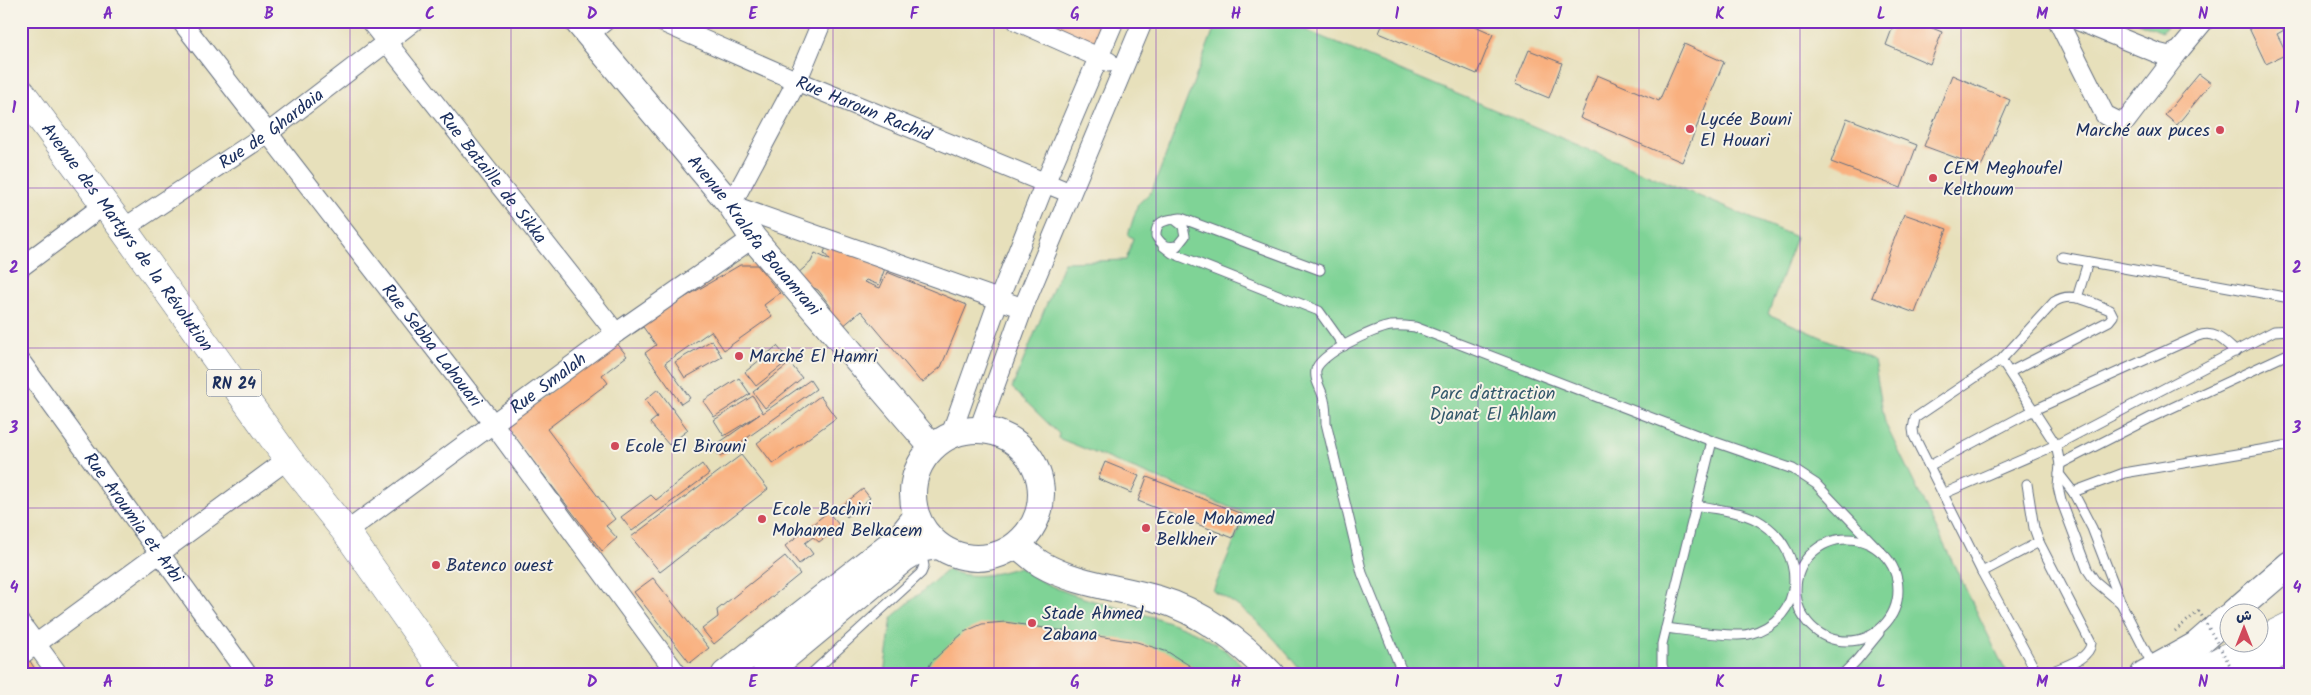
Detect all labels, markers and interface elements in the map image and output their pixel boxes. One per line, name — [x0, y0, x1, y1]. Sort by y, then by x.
text: A — [103, 2, 113, 27]
text: B — [264, 2, 274, 27]
text: C — [425, 2, 435, 27]
text: D — [587, 2, 598, 27]
text: E — [749, 2, 759, 27]
text: F — [910, 2, 920, 27]
text: G — [1070, 2, 1080, 27]
text: H — [1231, 2, 1241, 27]
text: I — [1395, 2, 1400, 27]
text: J — [1554, 2, 1563, 27]
text: K — [1715, 2, 1725, 27]
text: L — [1877, 2, 1885, 27]
text: M — [2036, 2, 2049, 27]
text: N — [2198, 2, 2208, 27]
street label: Rue Haroun Rachid — [791, 69, 937, 151]
street label: Rue de Ghardaia — [213, 82, 331, 178]
text: 1 — [12, 96, 17, 121]
text: 1 — [2295, 96, 2300, 121]
street label: Rue Bataille de Sikka — [431, 106, 554, 251]
place label: Lycée Bouni El Houari — [1700, 106, 1792, 156]
street label: Avenue des Martyrs de la Révolution — [33, 117, 220, 359]
place label: Marché aux puces — [2076, 117, 2210, 146]
marker: Lycée Bouni El Houari — [1684, 123, 1696, 135]
marker: Marché aux puces — [2214, 124, 2226, 136]
street label: Avenue Kralafa Bouamrani — [679, 149, 827, 324]
place label: CEM Meghoufel Kelthoum — [1943, 155, 2063, 205]
marker: CEM Meghoufel Kelthoum — [1927, 172, 1939, 184]
text: 2 — [9, 256, 19, 281]
text: 2 — [2292, 256, 2302, 281]
street label: Rue Sebba Lahouari — [373, 278, 489, 415]
place label: Marché El Hamri — [749, 343, 878, 372]
street label: Rue Smalah — [504, 346, 594, 422]
marker: Marché El Hamri — [733, 350, 745, 362]
road number: RN 24 — [206, 369, 262, 396]
park label: Parc d'attraction Djanat El Ahlam — [1430, 380, 1556, 430]
text: 3 — [9, 416, 19, 441]
text: 3 — [2292, 416, 2302, 441]
place label: Ecole El Birouni — [625, 433, 747, 462]
marker: Ecole El Birouni — [609, 440, 621, 452]
street label: Rue Aroumia et Arbi — [75, 447, 190, 590]
place label: Ecole Bachiri Mohamed Belkacem — [772, 496, 922, 546]
place label: Ecole Mohamed Belkheir — [1156, 505, 1275, 555]
marker: Ecole Bachiri Mohamed Belkacem — [756, 513, 768, 525]
marker: Ecole Mohamed Belkheir — [1140, 522, 1152, 534]
place label: Batenco ouest — [446, 552, 555, 581]
marker: Batenco ouest — [430, 559, 442, 571]
text: 4 — [10, 576, 19, 601]
text: 4 — [2293, 576, 2302, 601]
place label: Stade Ahmed Zabana — [1042, 600, 1144, 650]
north arrow — [2218, 602, 2268, 652]
text: ش — [2236, 605, 2252, 627]
marker: Stade Ahmed Zabana — [1026, 617, 1038, 629]
text: A — [103, 670, 113, 695]
text: B — [264, 670, 274, 695]
text: C — [425, 670, 435, 695]
text: D — [587, 670, 598, 695]
text: E — [749, 670, 759, 695]
text: F — [910, 670, 920, 695]
text: G — [1070, 670, 1080, 695]
text: H — [1231, 670, 1241, 695]
text: I — [1395, 670, 1400, 695]
text: J — [1554, 670, 1563, 695]
text: K — [1715, 670, 1725, 695]
text: L — [1877, 670, 1885, 695]
text: M — [2036, 670, 2049, 695]
text: N — [2198, 670, 2208, 695]

